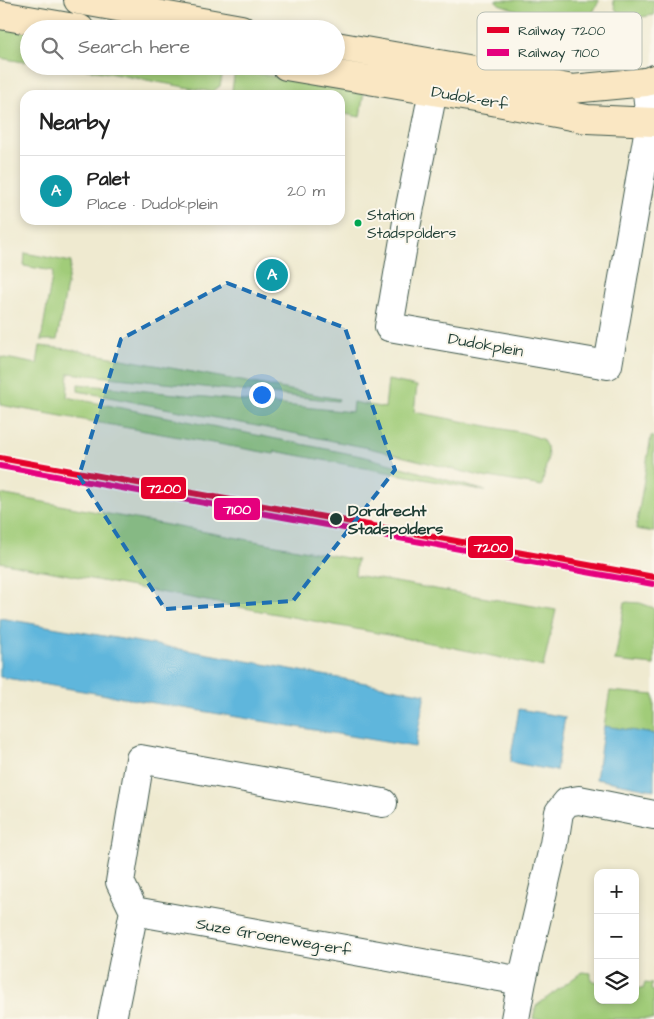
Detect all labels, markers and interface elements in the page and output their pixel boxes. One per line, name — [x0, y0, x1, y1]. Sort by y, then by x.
legend — [477, 12, 642, 70]
search box — [20, 20, 345, 75]
text: Railway 7200 — [518, 21, 606, 41]
icon: search — [38, 34, 66, 62]
text: Search here — [78, 34, 190, 61]
text: Railway 7100 — [518, 43, 599, 63]
street label: Dudok-erf — [430, 80, 510, 116]
text: Nearby — [40, 108, 110, 137]
text: Palet — [87, 166, 130, 193]
text: A — [51, 180, 61, 202]
text: 20 m — [287, 180, 325, 202]
text: Place · Dudokplein — [87, 193, 218, 215]
place label: Station Stadspolders — [367, 205, 457, 244]
marker: Station Stadspolders — [353, 218, 363, 228]
pin: A — [256, 256, 288, 294]
street label: Dudokplein — [446, 328, 525, 362]
your location — [249, 382, 275, 408]
line badge: 7200 — [140, 476, 187, 500]
text: 7200 — [146, 479, 181, 499]
line badge: 7100 — [213, 497, 261, 521]
text: 7100 — [222, 500, 251, 520]
place label: Dordrecht Stadspolders — [347, 500, 443, 540]
marker: Dordrecht Stadspolders — [328, 511, 344, 527]
line badge: 7200 — [467, 535, 514, 559]
text: 7200 — [473, 538, 508, 558]
map controls — [594, 869, 639, 1004]
button: + — [594, 869, 639, 914]
street label: Suze Groeneweg-erf — [194, 912, 354, 963]
button: − — [594, 914, 639, 959]
button: layers — [594, 959, 639, 1004]

